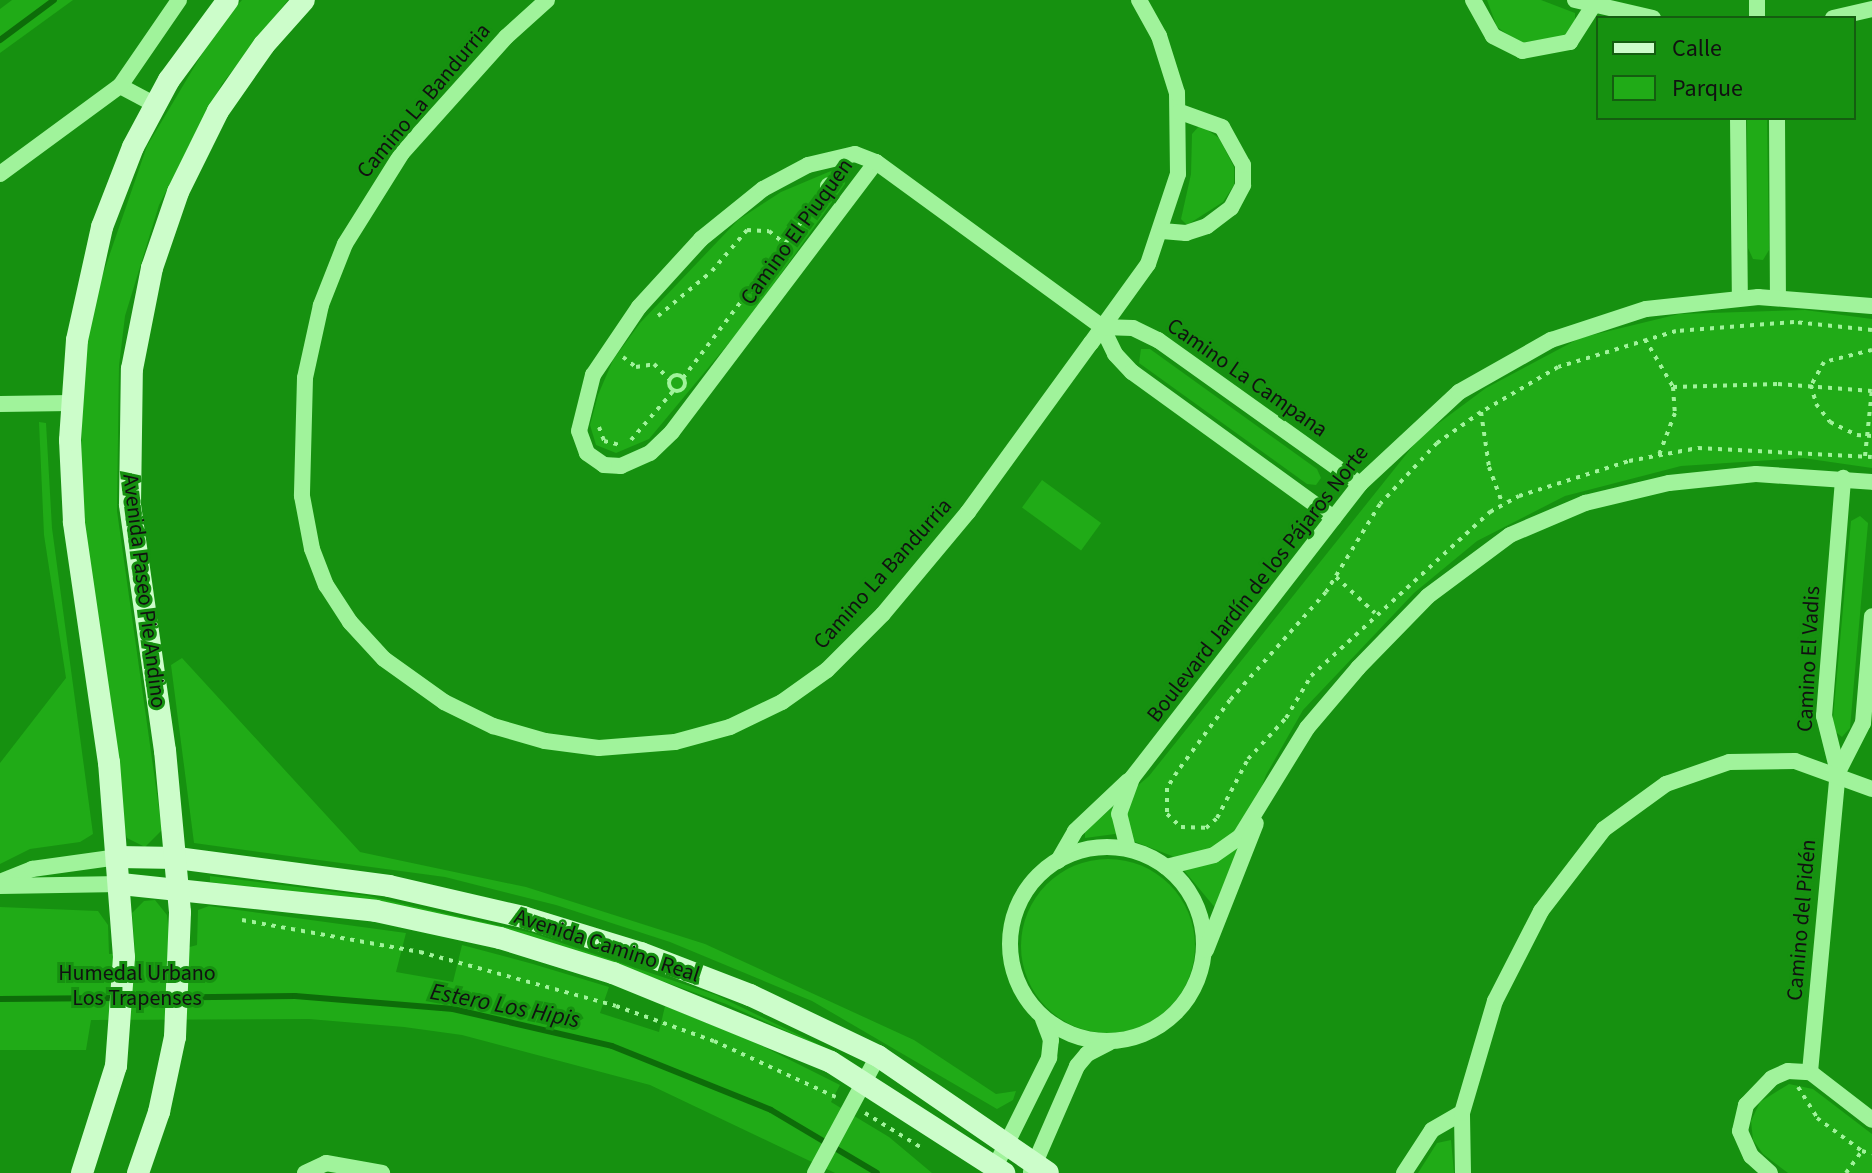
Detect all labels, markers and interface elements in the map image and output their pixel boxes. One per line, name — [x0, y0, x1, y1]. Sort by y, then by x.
legend — [1596, 16, 1856, 120]
street label: Camino La Bandurria — [352, 18, 496, 184]
text: Calle — [1672, 31, 1722, 66]
text: Parque — [1672, 71, 1743, 106]
street label: Camino El Piuquen — [735, 154, 859, 310]
street label: Camino La Campana — [1162, 313, 1332, 443]
street label: Boulevard Jardín de los Pájaros Norte — [1142, 440, 1374, 728]
street label: Avenida Paseo Pie Andino — [117, 472, 171, 710]
street label: Camino La Bandurria — [808, 493, 958, 655]
street label: Camino El Vadis — [1792, 585, 1826, 733]
street label: Camino del Pidén — [1782, 838, 1822, 1002]
street label: Avenida Camino Real — [511, 904, 703, 988]
park label: Humedal Urbano Los Trapenses — [58, 960, 216, 1012]
water label: Estero Los Hipis — [428, 977, 582, 1035]

